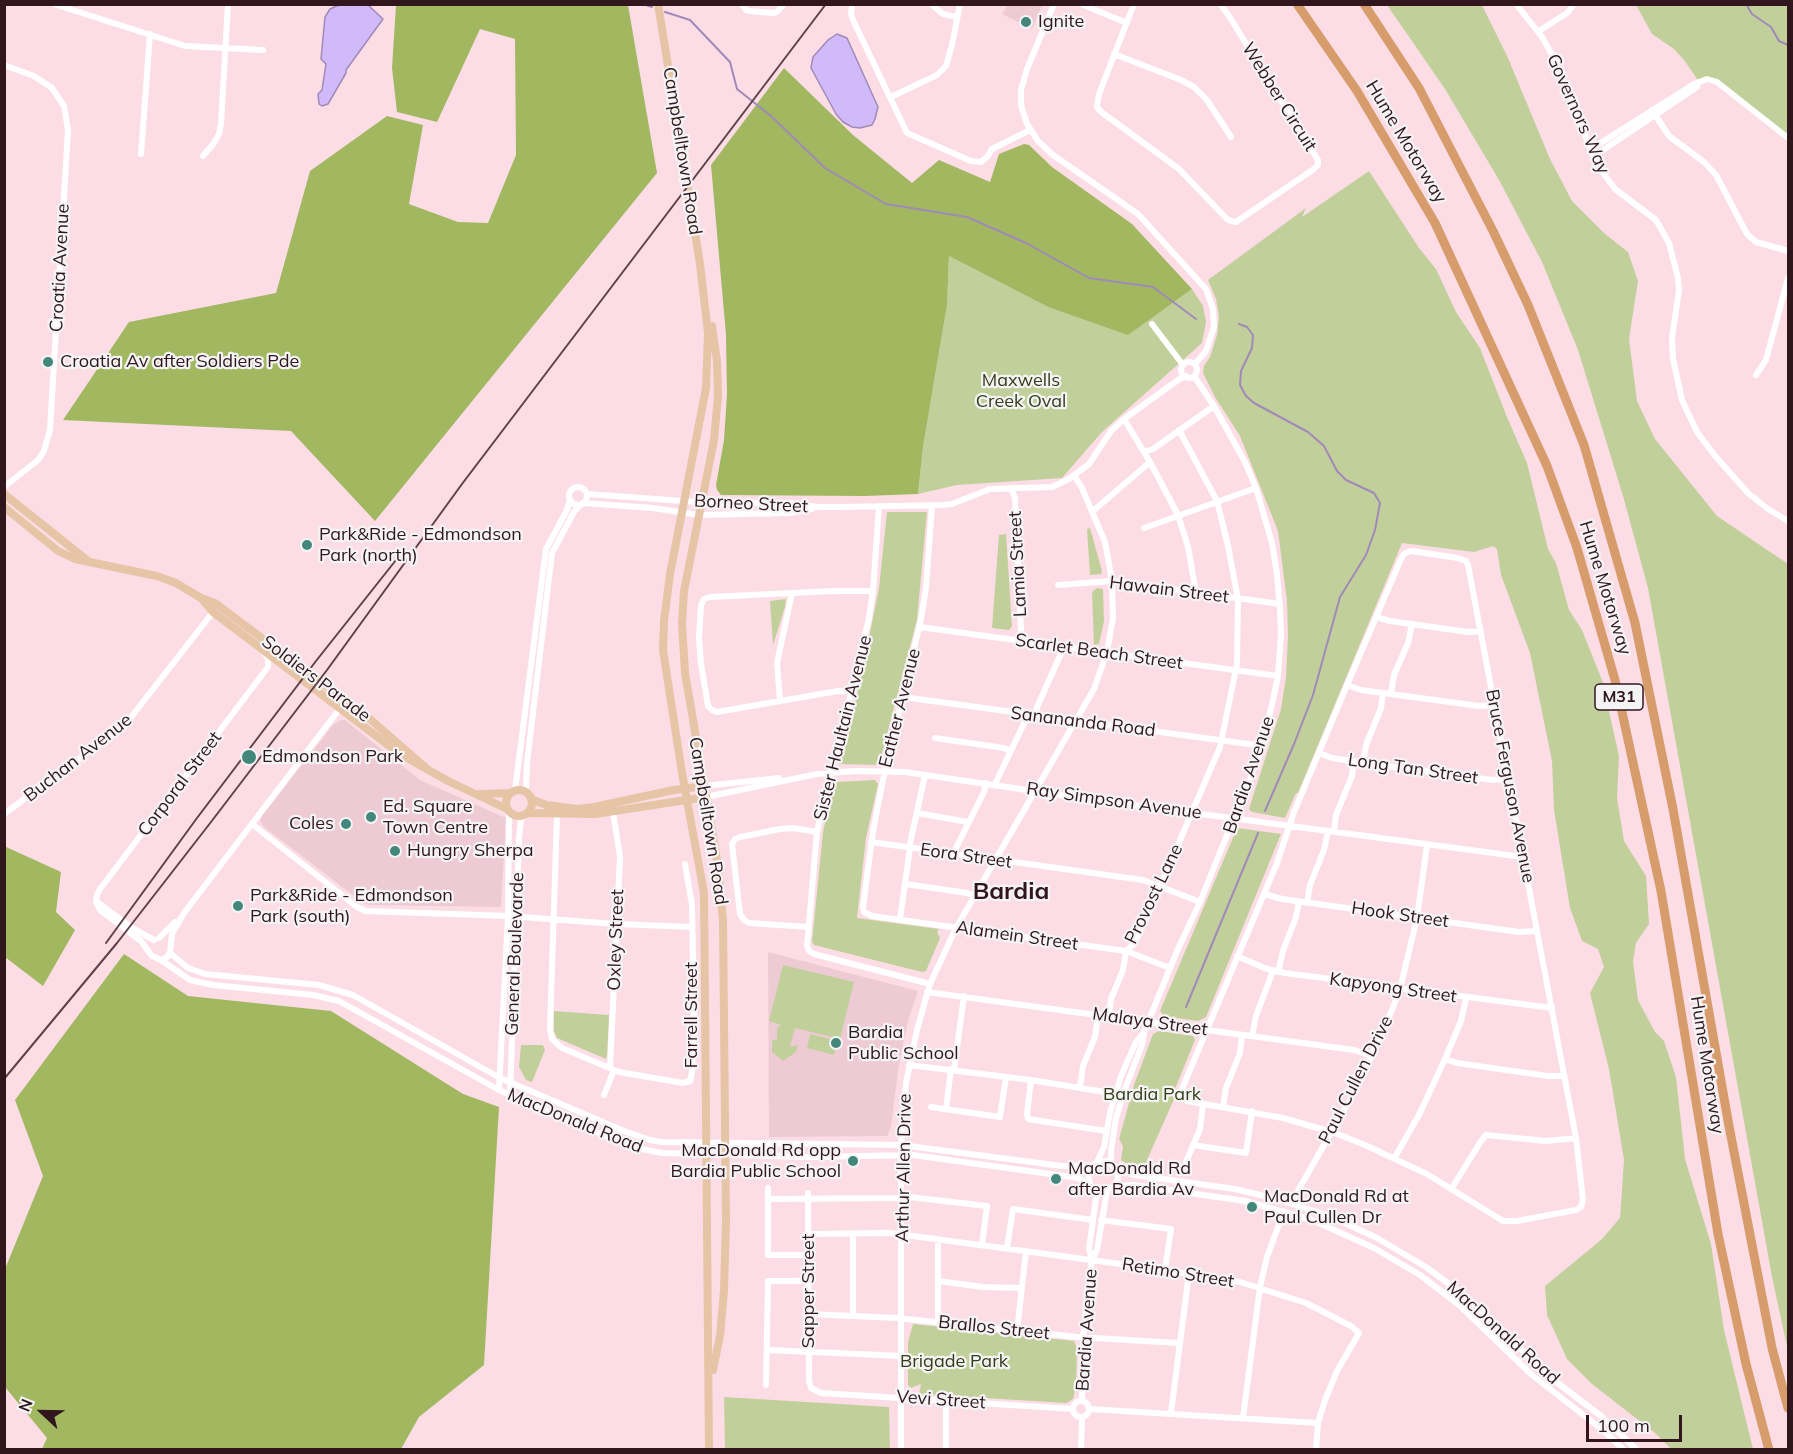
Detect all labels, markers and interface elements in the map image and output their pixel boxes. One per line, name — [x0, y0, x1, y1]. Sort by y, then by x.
place label: Ignite — [1038, 11, 1084, 33]
marker: Ignite — [1019, 15, 1033, 29]
street label: Webber Circuit — [1237, 39, 1321, 155]
street label: Governors Way — [1542, 51, 1614, 177]
street label: Campbelltown Road — [658, 65, 706, 237]
street label: Hume Motorway — [1361, 77, 1451, 207]
street label: Croatia Avenue — [46, 203, 74, 333]
place label: Croatia Av after Soldiers Pde — [60, 351, 299, 373]
marker: Croatia Av after Soldiers Pde — [41, 355, 55, 369]
park label: Maxwells Creek Oval — [976, 370, 1066, 412]
street label: Borneo Street — [693, 490, 809, 518]
street label: Lamia Street — [1004, 511, 1032, 617]
street label: Hume Motorway — [1574, 518, 1636, 658]
place label: Park&Ride - Edmondson Park (north) — [319, 524, 522, 566]
marker: Park&Ride - Edmondson Park (north) — [300, 538, 314, 552]
street label: Hawain Street — [1108, 572, 1230, 608]
street label: Scarlet Beach Street — [1014, 630, 1184, 674]
street label: Soldiers Parade — [257, 631, 375, 727]
street label: Sister Haultain Avenue — [810, 633, 876, 823]
street label: Eather Avenue — [875, 646, 925, 770]
road number: M31 — [1595, 684, 1643, 710]
street label: Bruce Ferguson Avenue — [1481, 687, 1539, 885]
street label: Sanananda Road — [1009, 702, 1157, 742]
street label: Buchan Avenue — [20, 709, 136, 807]
street label: Bardia Avenue — [1219, 713, 1279, 837]
street label: Corporal Street — [134, 727, 226, 841]
street label: Campbelltown Road — [684, 735, 732, 907]
place label: Edmondson Park — [262, 746, 403, 768]
marker: Edmondson Park — [240, 748, 258, 766]
street label: Long Tan Street — [1346, 749, 1480, 789]
street label: Ray Simpson Avenue — [1025, 778, 1203, 824]
place label: Ed. Square Town Centre — [383, 796, 488, 838]
marker: Ed. Square Town Centre — [364, 810, 378, 824]
place label: Coles — [289, 813, 334, 835]
marker: Coles — [339, 817, 353, 831]
street label: Eora Street — [919, 839, 1013, 873]
place label: Hungry Sherpa — [407, 840, 534, 862]
street label: Provost Lane — [1120, 840, 1188, 948]
marker: Hungry Sherpa — [388, 844, 402, 858]
street label: General Boulevarde — [501, 872, 529, 1036]
district label: Bardia — [973, 878, 1049, 906]
place label: Park&Ride - Edmondson Park (south) — [250, 885, 453, 928]
street label: Oxley Street — [603, 889, 629, 991]
street label: Hook Street — [1350, 897, 1450, 933]
marker: Park&Ride - Edmondson Park (south) — [231, 899, 245, 913]
street label: Alamein Street — [954, 917, 1080, 955]
street label: Farrell Street — [681, 962, 703, 1068]
street label: Kapyong Street — [1328, 968, 1458, 1008]
street label: Hume Motorway — [1685, 994, 1729, 1136]
street label: Malaya Street — [1091, 1003, 1209, 1041]
street label: Paul Cullen Drive — [1314, 1012, 1398, 1148]
place label: Bardia Public School — [848, 1022, 958, 1064]
marker: Bardia Public School — [829, 1036, 843, 1050]
street label: MacDonald Road — [504, 1084, 646, 1158]
park label: Bardia Park — [1103, 1084, 1201, 1106]
street label: Arthur Allen Drive — [892, 1093, 916, 1243]
place label: MacDonald Rd opp Bardia Public School — [670, 1140, 841, 1182]
marker: MacDonald Rd opp Bardia Public School — [846, 1154, 860, 1168]
place label: MacDonald Rd after Bardia Av — [1068, 1158, 1194, 1200]
marker: MacDonald Rd after Bardia Av — [1049, 1172, 1063, 1186]
place label: MacDonald Rd at Paul Cullen Dr — [1264, 1186, 1409, 1228]
marker: MacDonald Rd at Paul Cullen Dr — [1245, 1200, 1259, 1214]
street label: Sapper Street — [798, 1234, 820, 1348]
street label: Retimo Street — [1120, 1253, 1236, 1293]
street label: Bardia Avenue — [1072, 1268, 1102, 1392]
street label: MacDonald Road — [1442, 1277, 1564, 1389]
street label: Brallos Street — [937, 1311, 1051, 1345]
park label: Brigade Park — [900, 1351, 1008, 1373]
north arrow — [12, 1382, 72, 1442]
street label: Vevi Street — [896, 1386, 986, 1414]
text: N — [14, 1396, 37, 1415]
scale bar — [1589, 1403, 1685, 1441]
text: 100 m — [1597, 1414, 1650, 1437]

